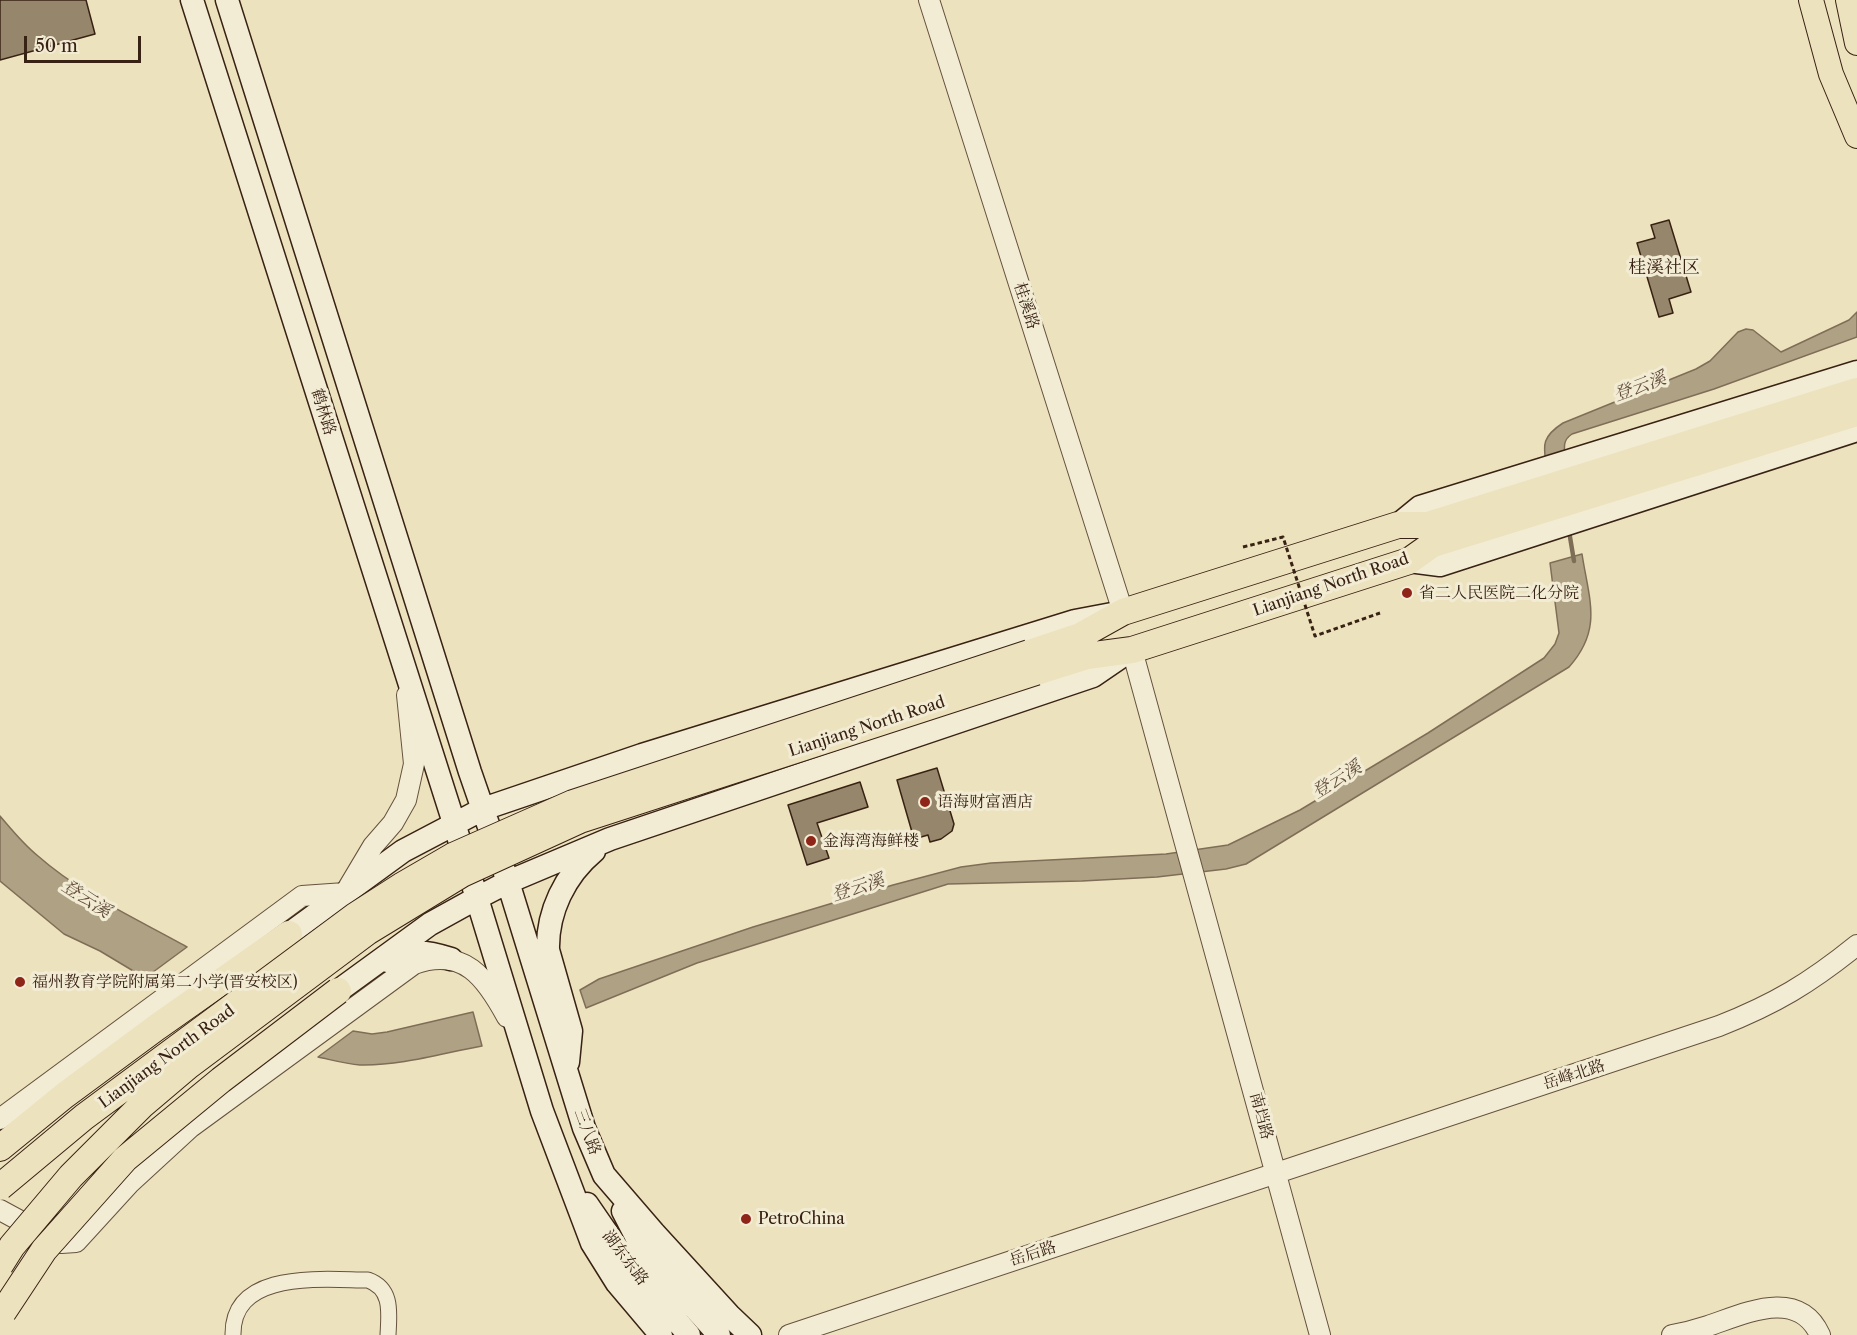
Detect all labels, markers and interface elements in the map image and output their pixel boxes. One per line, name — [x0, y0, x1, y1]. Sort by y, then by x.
scale bar — [27, 24, 144, 62]
text: 50 m — [35, 35, 78, 57]
district label: 桂溪社区 — [1628, 257, 1700, 279]
street label: 桂溪路 — [1009, 280, 1043, 332]
water label: 登云溪 — [1611, 368, 1669, 406]
street label: 鹤林路 — [307, 386, 339, 438]
street label: Lianjiang North Road — [1251, 549, 1411, 621]
place label: 省二人民医院二化分院 — [1419, 583, 1579, 603]
marker: 省二人民医院二化分院 — [1400, 586, 1414, 600]
street label: Lianjiang North Road — [786, 693, 948, 761]
water label: 登云溪 — [1308, 757, 1366, 803]
place label: 语海财富酒店 — [937, 792, 1033, 812]
marker: 语海财富酒店 — [918, 795, 932, 809]
place label: 金海湾海鲜楼 — [823, 831, 919, 851]
marker: 金海湾海鲜楼 — [804, 834, 818, 848]
water label: 登云溪 — [829, 870, 887, 906]
water label: 登云溪 — [57, 875, 115, 923]
place label: 福州教育学院附属第二小学(晋安校区) — [32, 972, 298, 992]
marker: 福州教育学院附属第二小学(晋安校区) — [13, 975, 27, 989]
street label: Lianjiang North Road — [95, 1001, 239, 1113]
street label: 岳峰北路 — [1541, 1056, 1607, 1094]
street label: 南垱路 — [1246, 1090, 1276, 1142]
street label: 三八路 — [570, 1106, 604, 1158]
place label: PetroChina — [758, 1209, 845, 1229]
marker: PetroChina — [739, 1212, 753, 1226]
street label: 湖东东路 — [598, 1227, 652, 1289]
street label: 岳后路 — [1007, 1237, 1059, 1271]

